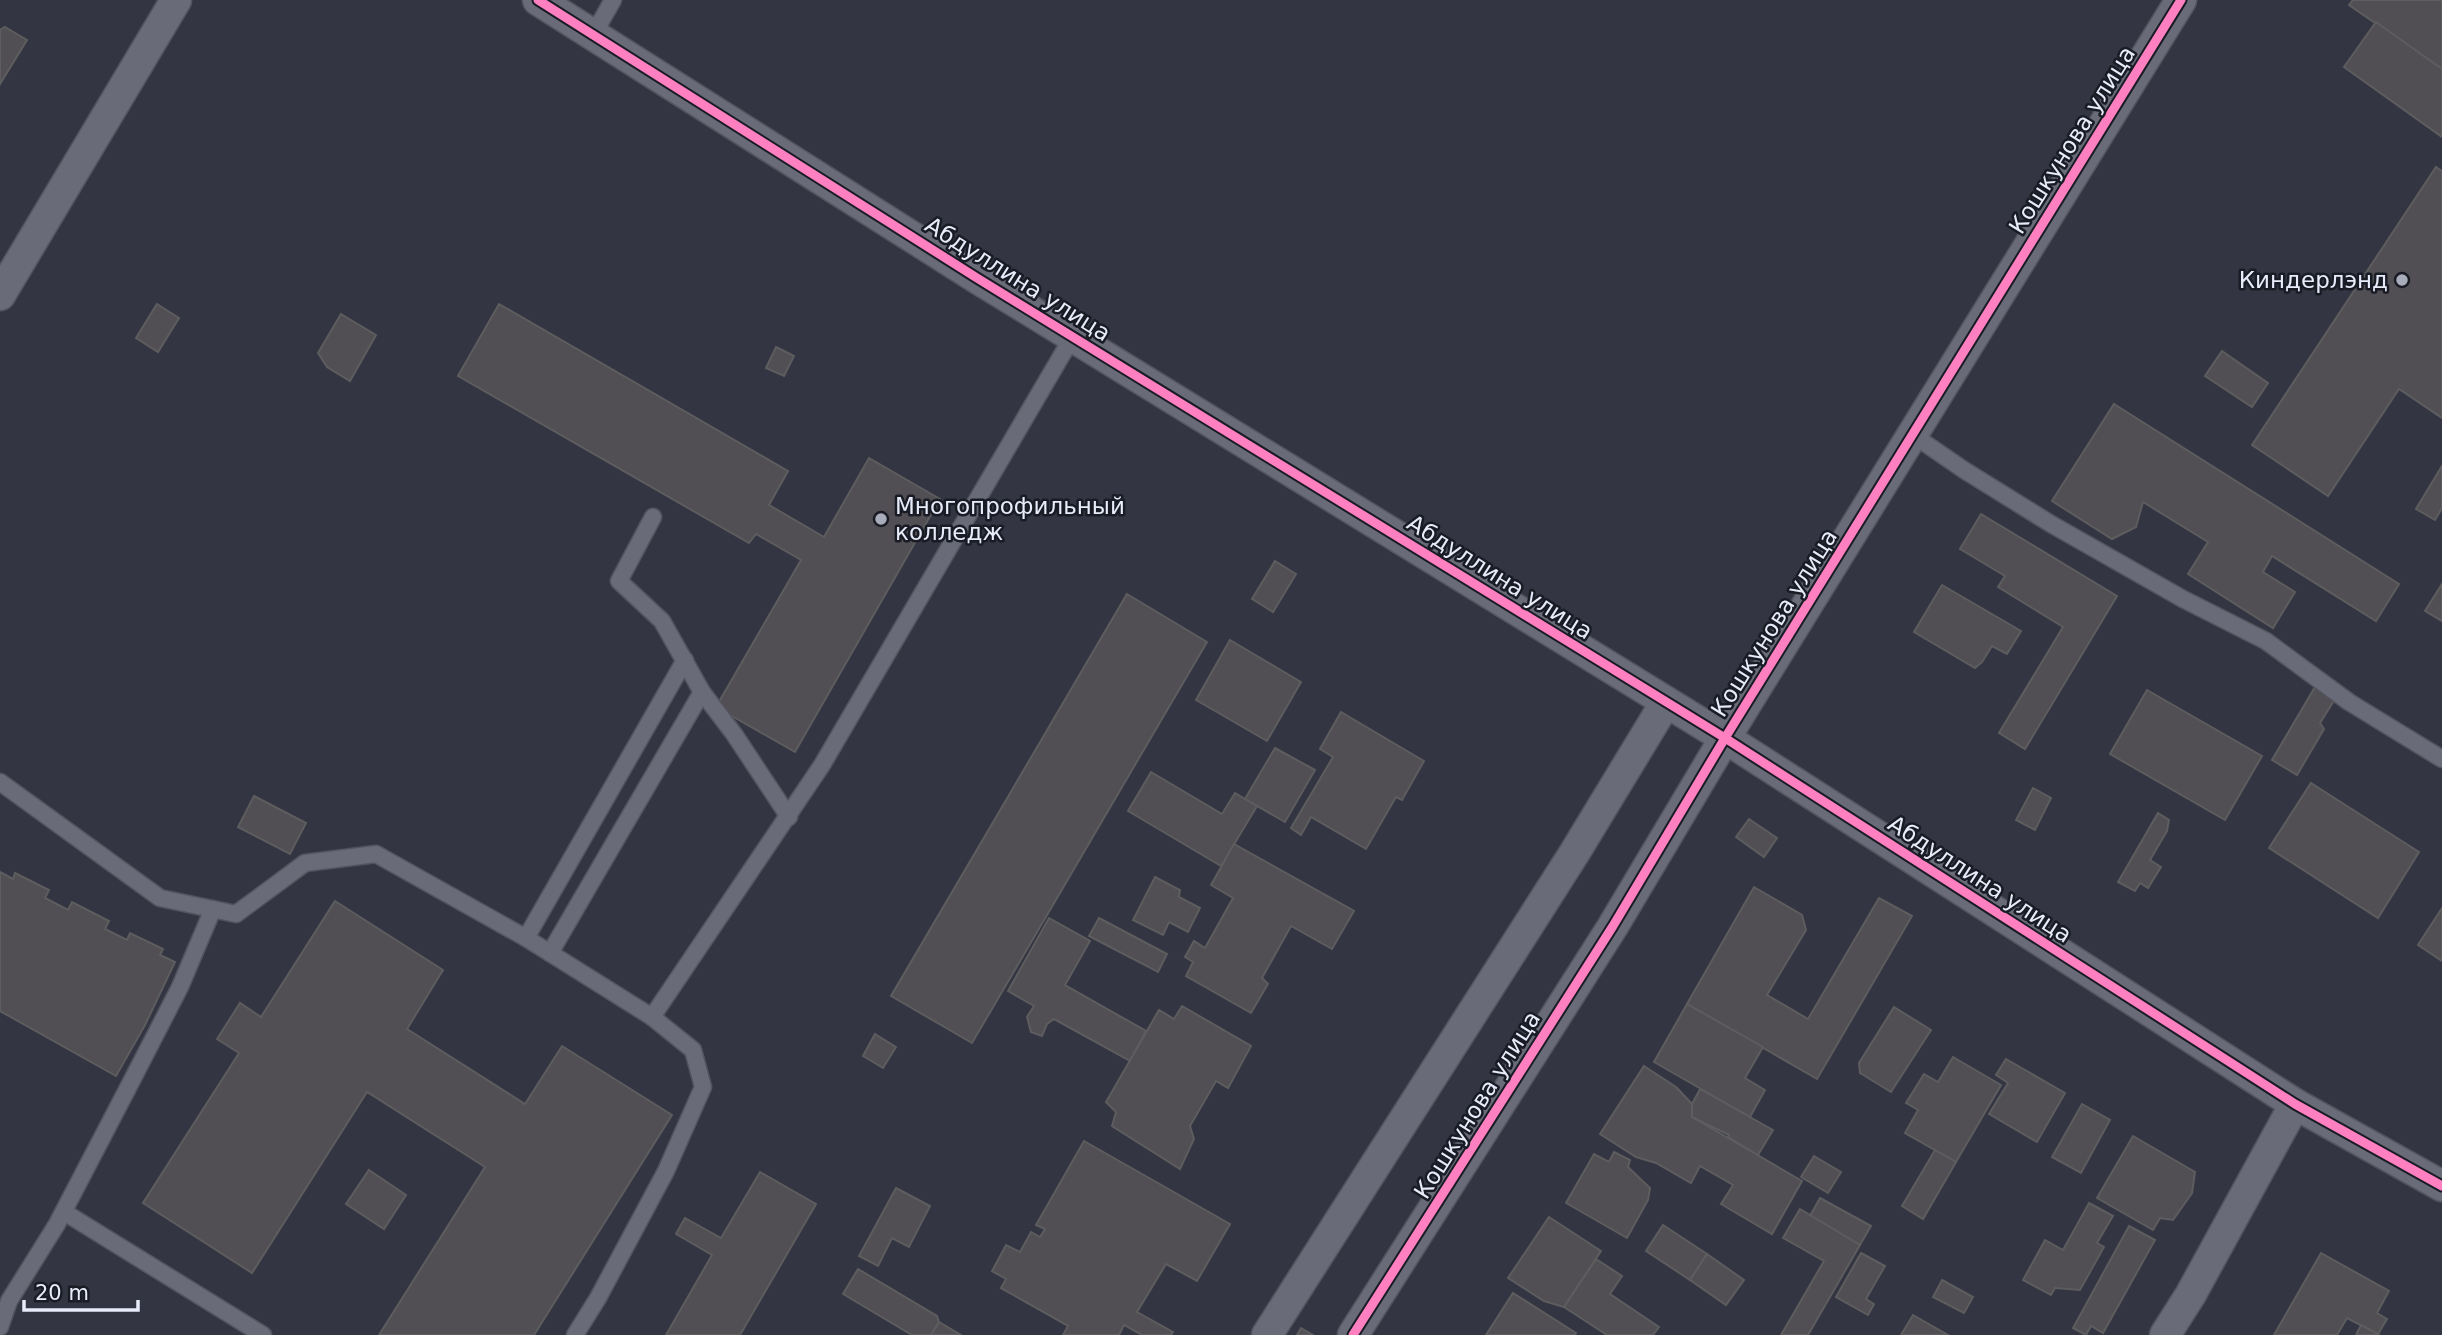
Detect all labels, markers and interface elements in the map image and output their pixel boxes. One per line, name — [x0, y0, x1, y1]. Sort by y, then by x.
street label: Кошкунова улица — [2004, 42, 2140, 238]
street label: Абдуллина улица — [921, 211, 1115, 347]
place label: Киндерлэнд — [2239, 267, 2388, 293]
marker: Киндерлэнд — [2394, 272, 2410, 288]
place label: Многопрофильный колледж — [895, 493, 1125, 545]
street label: Абдуллина улица — [1403, 509, 1597, 645]
marker: Многопрофильный колледж — [873, 511, 889, 527]
street label: Кошкунова улица — [1706, 525, 1842, 721]
street label: Абдуллина улица — [1884, 810, 2076, 948]
street label: Кошкунова улица — [1409, 1007, 1545, 1203]
scale bar — [24, 1268, 138, 1312]
text: 20 m — [35, 1281, 89, 1305]

